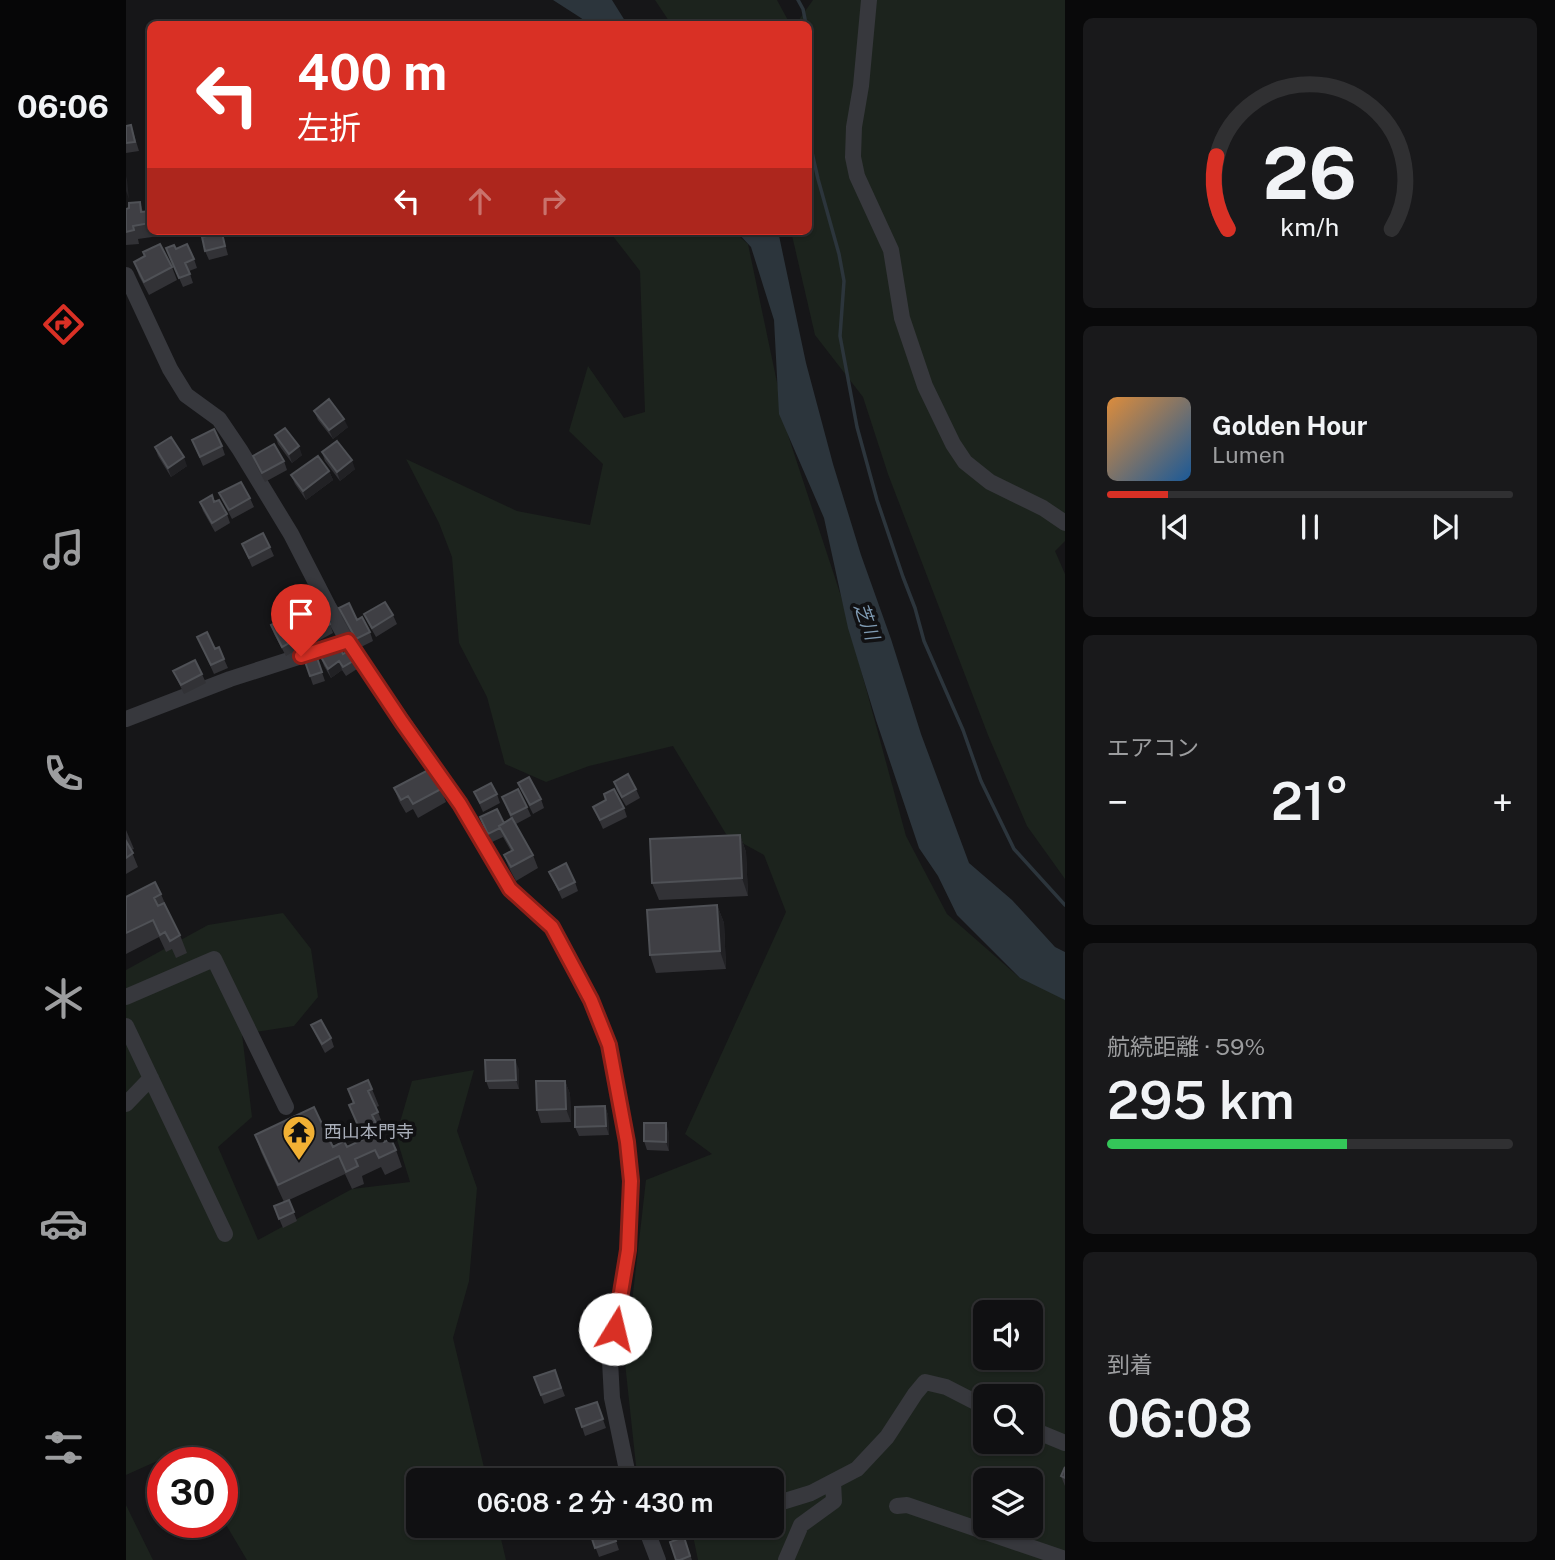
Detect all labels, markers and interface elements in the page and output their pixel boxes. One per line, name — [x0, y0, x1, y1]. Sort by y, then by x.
text: 400 m — [297, 43, 447, 101]
icon: left — [182, 49, 273, 140]
text: 06:06 — [17, 88, 109, 125]
text: 左折 — [297, 109, 361, 146]
text: 26 — [1263, 131, 1357, 216]
icon: left — [388, 182, 426, 220]
icon: ahead — [461, 182, 499, 220]
icon: right — [534, 182, 572, 220]
text: km/h — [1281, 212, 1339, 242]
icon: directions — [39, 300, 88, 349]
text: Golden Hour — [1212, 410, 1367, 441]
text: Lumen — [1212, 441, 1285, 468]
icon: previous — [1156, 508, 1194, 546]
icon: pause — [1291, 508, 1329, 546]
icon: next — [1426, 508, 1464, 546]
icon: music — [39, 525, 88, 574]
pin — [271, 584, 331, 656]
icon: arrive — [282, 595, 320, 633]
water label: 芝川 — [850, 599, 885, 644]
text: エアコン — [1107, 734, 1199, 761]
icon: phone — [39, 749, 88, 798]
text: 21° — [1271, 771, 1349, 832]
text: − — [1107, 780, 1128, 825]
text: + — [1492, 780, 1513, 825]
icon: climate — [39, 974, 88, 1023]
text: 航続距離 · 59% — [1107, 1033, 1265, 1060]
text: 295 km — [1107, 1070, 1295, 1131]
temple icon: 西山本門寺 — [280, 1113, 318, 1162]
place label: 西山本門寺 — [324, 1121, 414, 1142]
icon: car — [39, 1199, 88, 1248]
position arrow — [578, 1292, 652, 1366]
map controls — [973, 1300, 1043, 1538]
button: sound — [973, 1300, 1043, 1370]
text: 到着 — [1107, 1351, 1153, 1378]
button: search — [973, 1384, 1043, 1454]
text: 06:08 — [1107, 1388, 1253, 1449]
icon: filters — [39, 1423, 88, 1472]
speed limit sign: 30 — [147, 1447, 238, 1538]
button: layers — [973, 1468, 1043, 1538]
text: 06:08 · 2 分 · 430 m — [477, 1487, 713, 1518]

